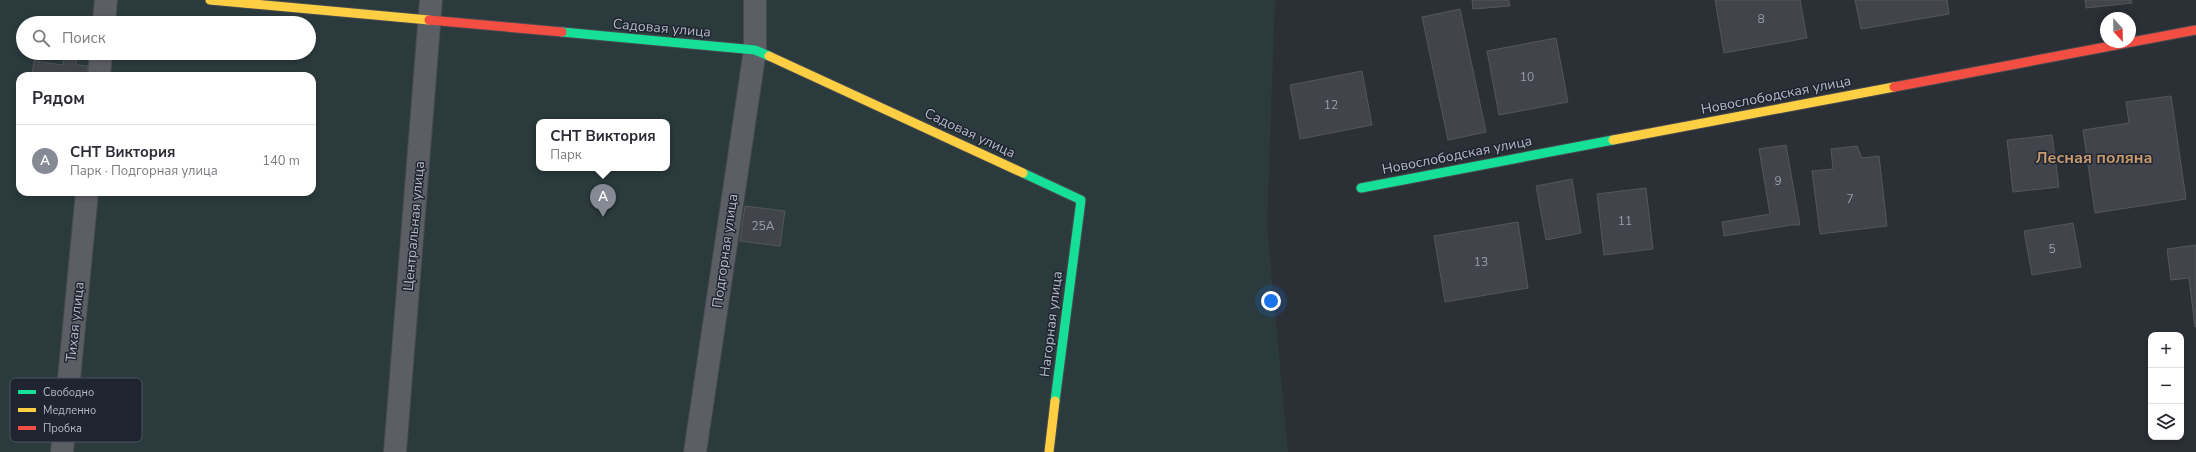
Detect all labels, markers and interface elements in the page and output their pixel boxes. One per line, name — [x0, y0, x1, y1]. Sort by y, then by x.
house number: 8 — [1757, 11, 1765, 27]
north arrow — [2100, 12, 2136, 48]
street label: Садовая улица — [612, 14, 712, 42]
search box — [16, 16, 316, 60]
icon: search — [30, 27, 52, 49]
text: Поиск — [62, 28, 106, 48]
house number: 10 — [1520, 69, 1534, 85]
street label: Новослободская улица — [1699, 71, 1853, 119]
text: Рядом — [32, 87, 85, 110]
house number: 12 — [1324, 97, 1338, 113]
street label: Садовая улица — [921, 104, 1019, 162]
popup — [536, 119, 670, 171]
text: СНТ Виктория — [550, 126, 656, 146]
street label: Новослободская улица — [1380, 131, 1534, 179]
text: СНТ Виктория — [70, 142, 175, 162]
text: Парк — [550, 146, 582, 164]
district label: Лесная поляна — [2036, 147, 2152, 169]
text: A — [40, 152, 50, 170]
text: 140 m — [262, 152, 300, 170]
street label: Центральная улица — [399, 160, 429, 292]
text: Парк · Подгорная улица — [70, 162, 218, 180]
house number: 9 — [1774, 173, 1782, 189]
pin: A — [590, 184, 616, 217]
house number: 7 — [1846, 191, 1854, 207]
street label: Подгорная улица — [708, 193, 742, 309]
house number: 11 — [1618, 213, 1632, 229]
house number: 25А — [751, 218, 775, 234]
house number: 5 — [2048, 241, 2056, 257]
house number: 13 — [1474, 254, 1488, 270]
street label: Нагорная улица — [1035, 270, 1067, 378]
street label: Тихая улица — [61, 281, 89, 363]
your location — [1261, 291, 1281, 311]
map controls — [2148, 332, 2184, 440]
button: + — [2148, 332, 2184, 368]
button: − — [2148, 368, 2184, 404]
legend — [10, 378, 142, 442]
text: Свободно — [43, 385, 94, 400]
text: Медленно — [43, 403, 96, 418]
button: layers — [2148, 404, 2184, 440]
text: Пробка — [43, 421, 82, 436]

